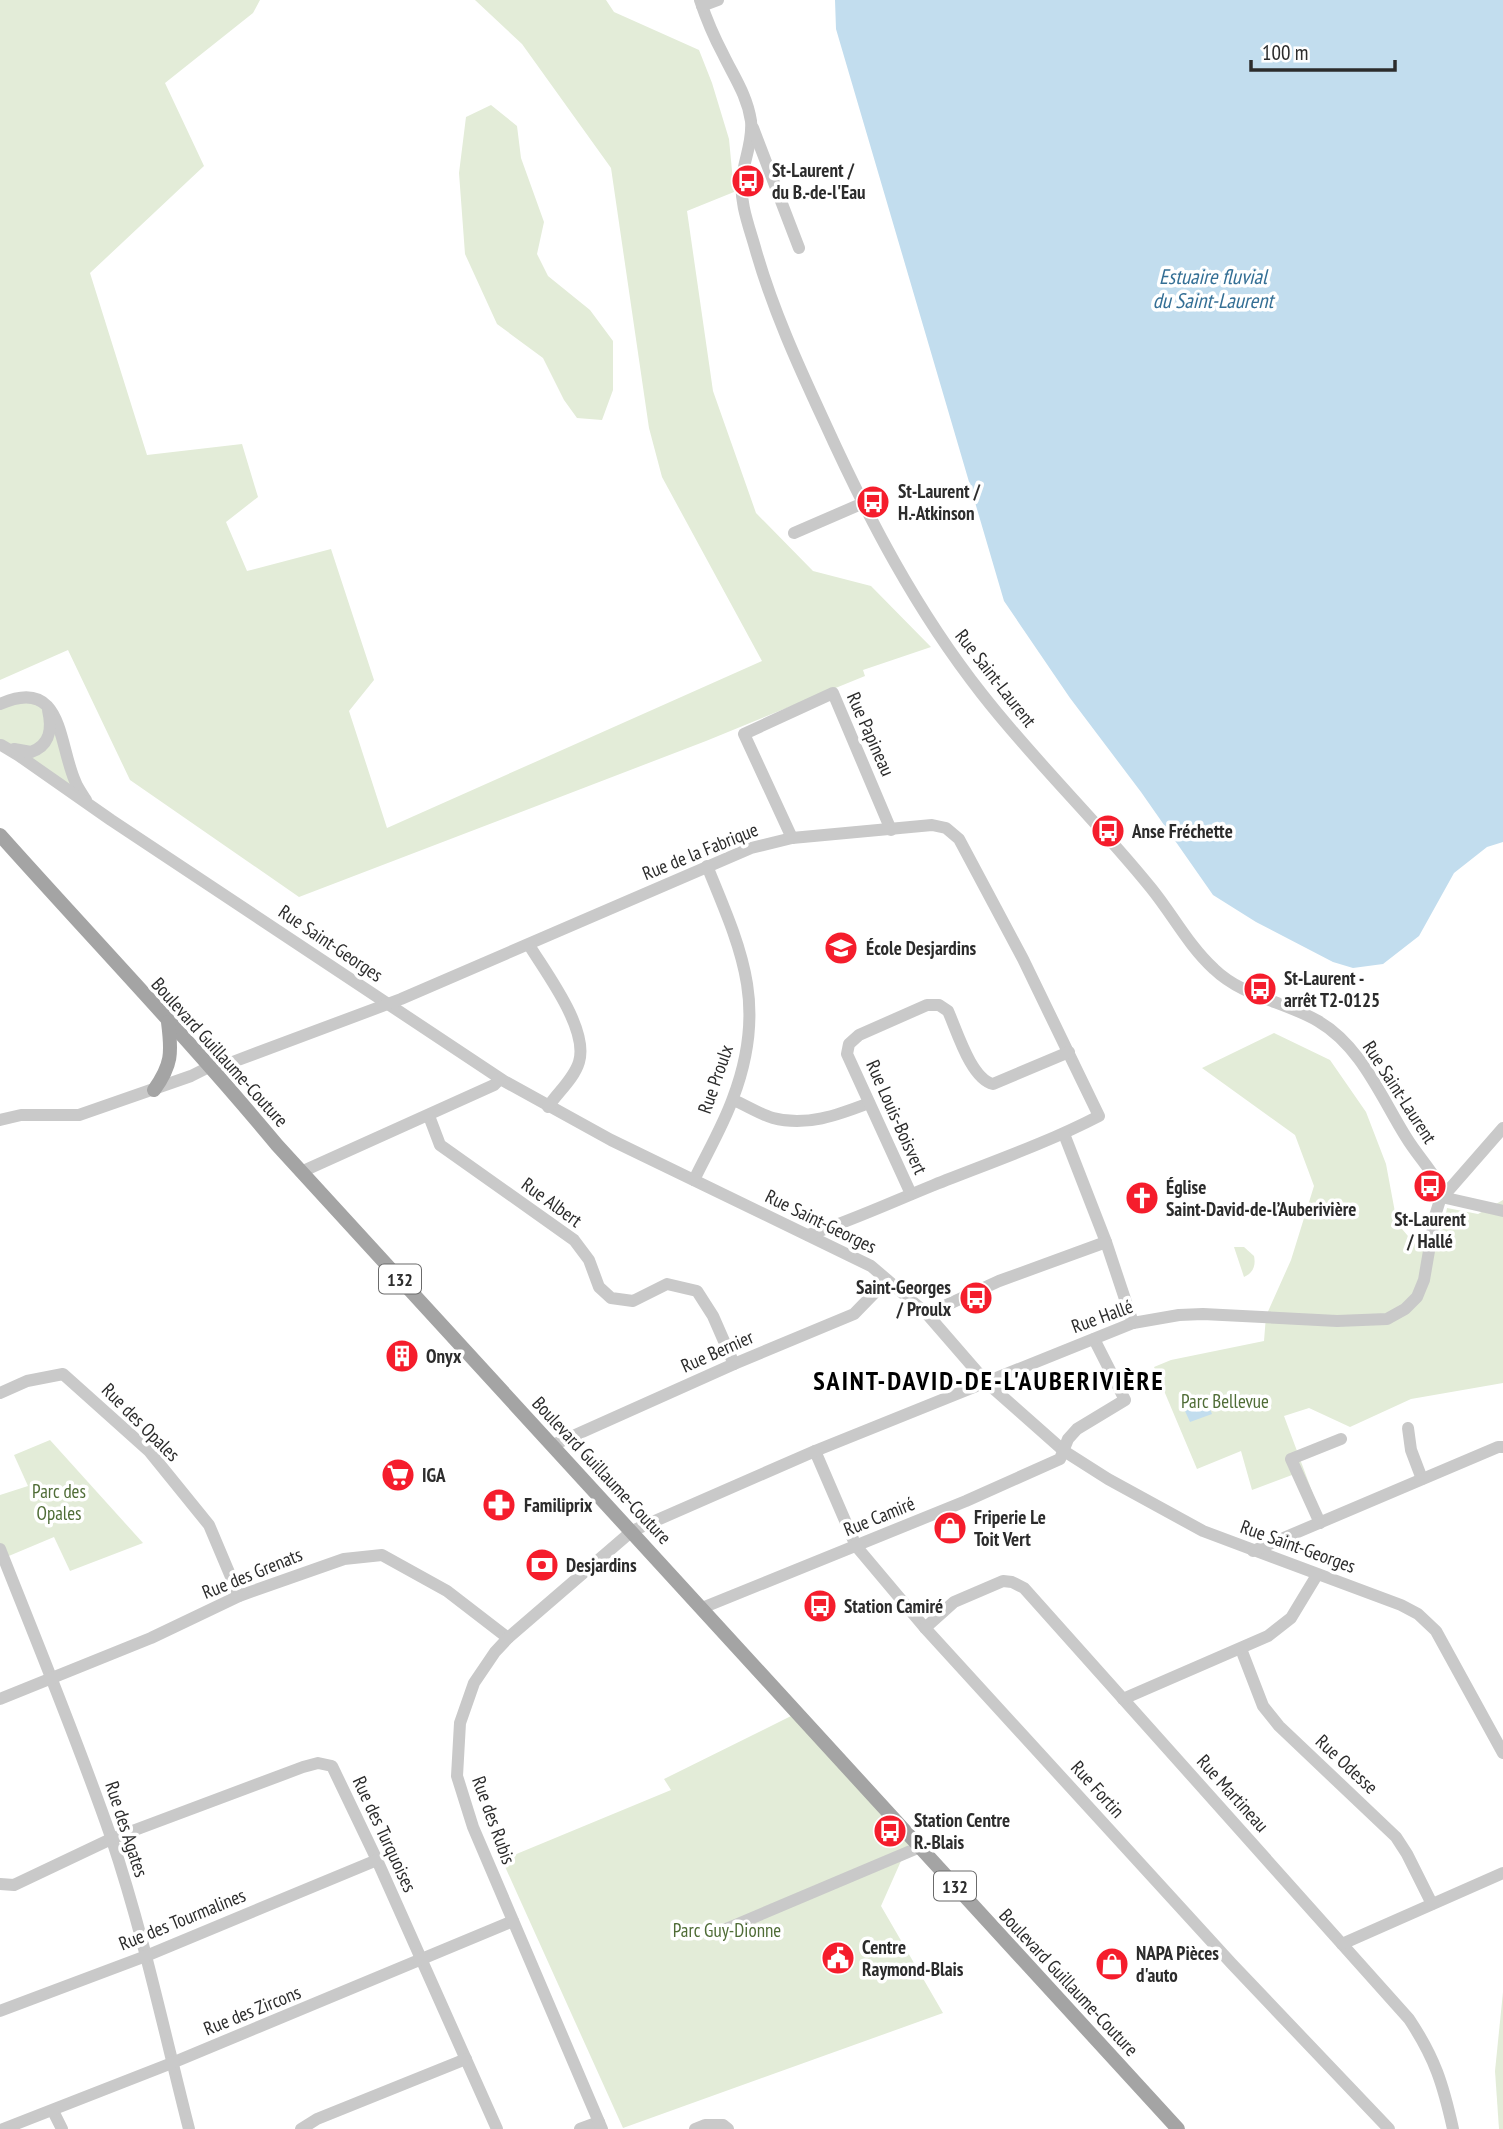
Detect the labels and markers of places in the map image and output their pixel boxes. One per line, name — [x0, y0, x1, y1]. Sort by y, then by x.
place label: St-Laurent / du B.-de-l'Eau — [772, 158, 866, 204]
bus stop icon: St-Laurent / du B.-de-l'Eau — [729, 162, 767, 200]
place label: St-Laurent / H.-Atkinson — [898, 479, 980, 525]
bus stop icon: St-Laurent / H.-Atkinson — [854, 483, 892, 521]
bus stop icon: Anse Fréchette — [1089, 812, 1127, 850]
place label: Anse Fréchette — [1131, 819, 1233, 843]
school or university icon: École Desjardins — [822, 929, 860, 967]
place label: École Desjardins — [866, 936, 977, 960]
place label: St-Laurent - arrêt T2-0125 — [1284, 966, 1380, 1012]
bus stop icon: St-Laurent - arrêt T2-0125 — [1241, 970, 1279, 1008]
bus stop icon: St-Laurent / Hallé — [1411, 1167, 1449, 1205]
place label: Église Saint-David-de-l’Auberivière — [1166, 1175, 1356, 1221]
church icon: Église Saint-David-de-l’Auberivière — [1123, 1179, 1161, 1217]
place label: St-Laurent / Hallé — [1394, 1207, 1466, 1253]
place label: Saint-Georges / Proulx — [856, 1275, 952, 1321]
bus stop icon: Saint-Georges / Proulx — [957, 1279, 995, 1317]
building icon: Onyx — [383, 1337, 421, 1375]
place label: Onyx — [426, 1344, 462, 1368]
supermarket icon: IGA — [379, 1456, 417, 1494]
place label: IGA — [422, 1463, 446, 1487]
pharmacy icon: Familiprix — [480, 1486, 518, 1524]
place label: Familiprix — [524, 1493, 593, 1517]
place label: Friperie Le Toit Vert — [974, 1505, 1046, 1551]
shop icon: Friperie Le Toit Vert — [931, 1509, 969, 1547]
bank icon: Desjardins — [523, 1546, 561, 1584]
place label: Desjardins — [566, 1553, 637, 1577]
bus stop icon: Station Camiré — [801, 1587, 839, 1625]
place label: Station Camiré — [844, 1594, 943, 1618]
place label: Station Centre R.-Blais — [914, 1808, 1010, 1854]
bus stop icon: Station Centre R.-Blais — [871, 1812, 909, 1850]
place label: Centre Raymond-Blais — [862, 1935, 964, 1981]
public building icon: Centre Raymond-Blais — [819, 1939, 857, 1977]
place label: NAPA Pièces d'auto — [1136, 1941, 1219, 1987]
shop icon: NAPA Pièces d'auto — [1093, 1945, 1131, 1983]

